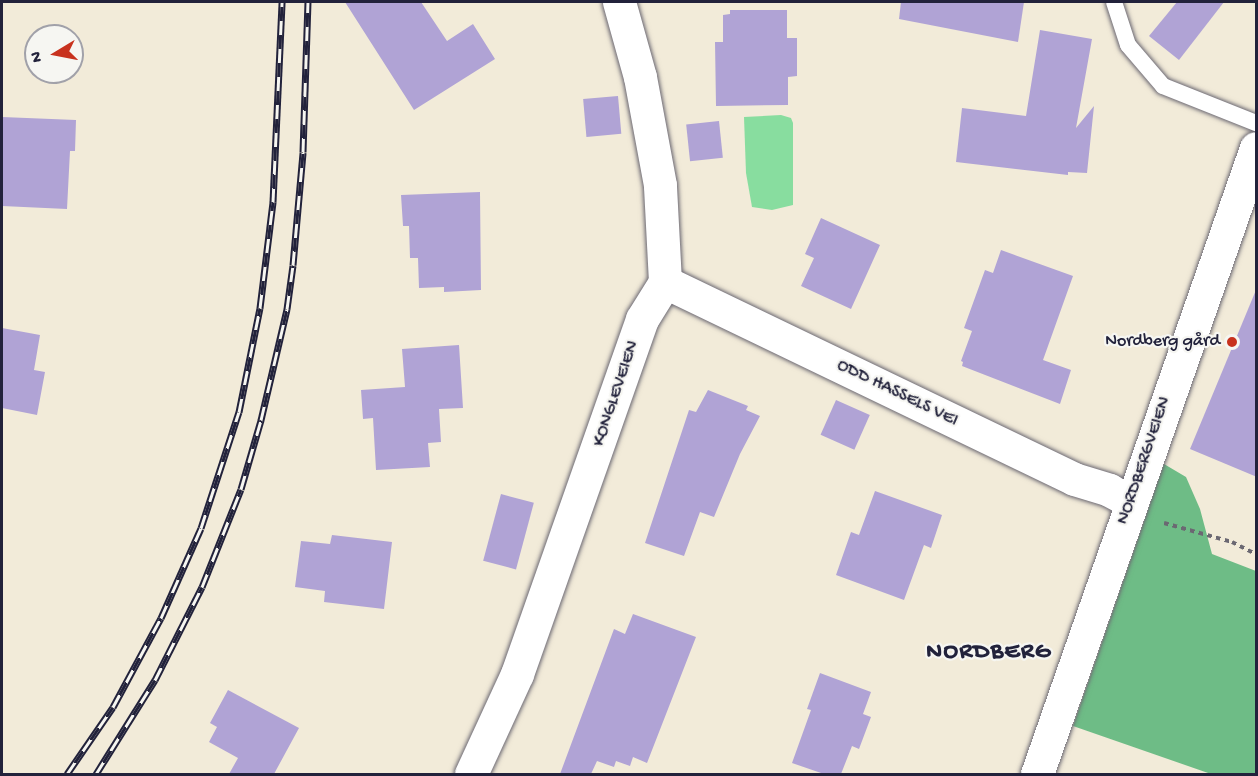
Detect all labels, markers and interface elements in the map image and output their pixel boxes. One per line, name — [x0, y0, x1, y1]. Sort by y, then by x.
north arrow — [24, 24, 84, 84]
text: N — [27, 50, 48, 64]
place label: Nordberg gård — [1105, 331, 1220, 353]
marker: Nordberg gård — [1225, 335, 1239, 349]
street label: KONGLEVEIEN — [589, 338, 645, 450]
street label: ODD HASSELS VEI — [833, 355, 961, 433]
street label: NORDBERGVEIEN — [1113, 394, 1177, 528]
district label: NORDBERG — [926, 639, 1052, 667]

